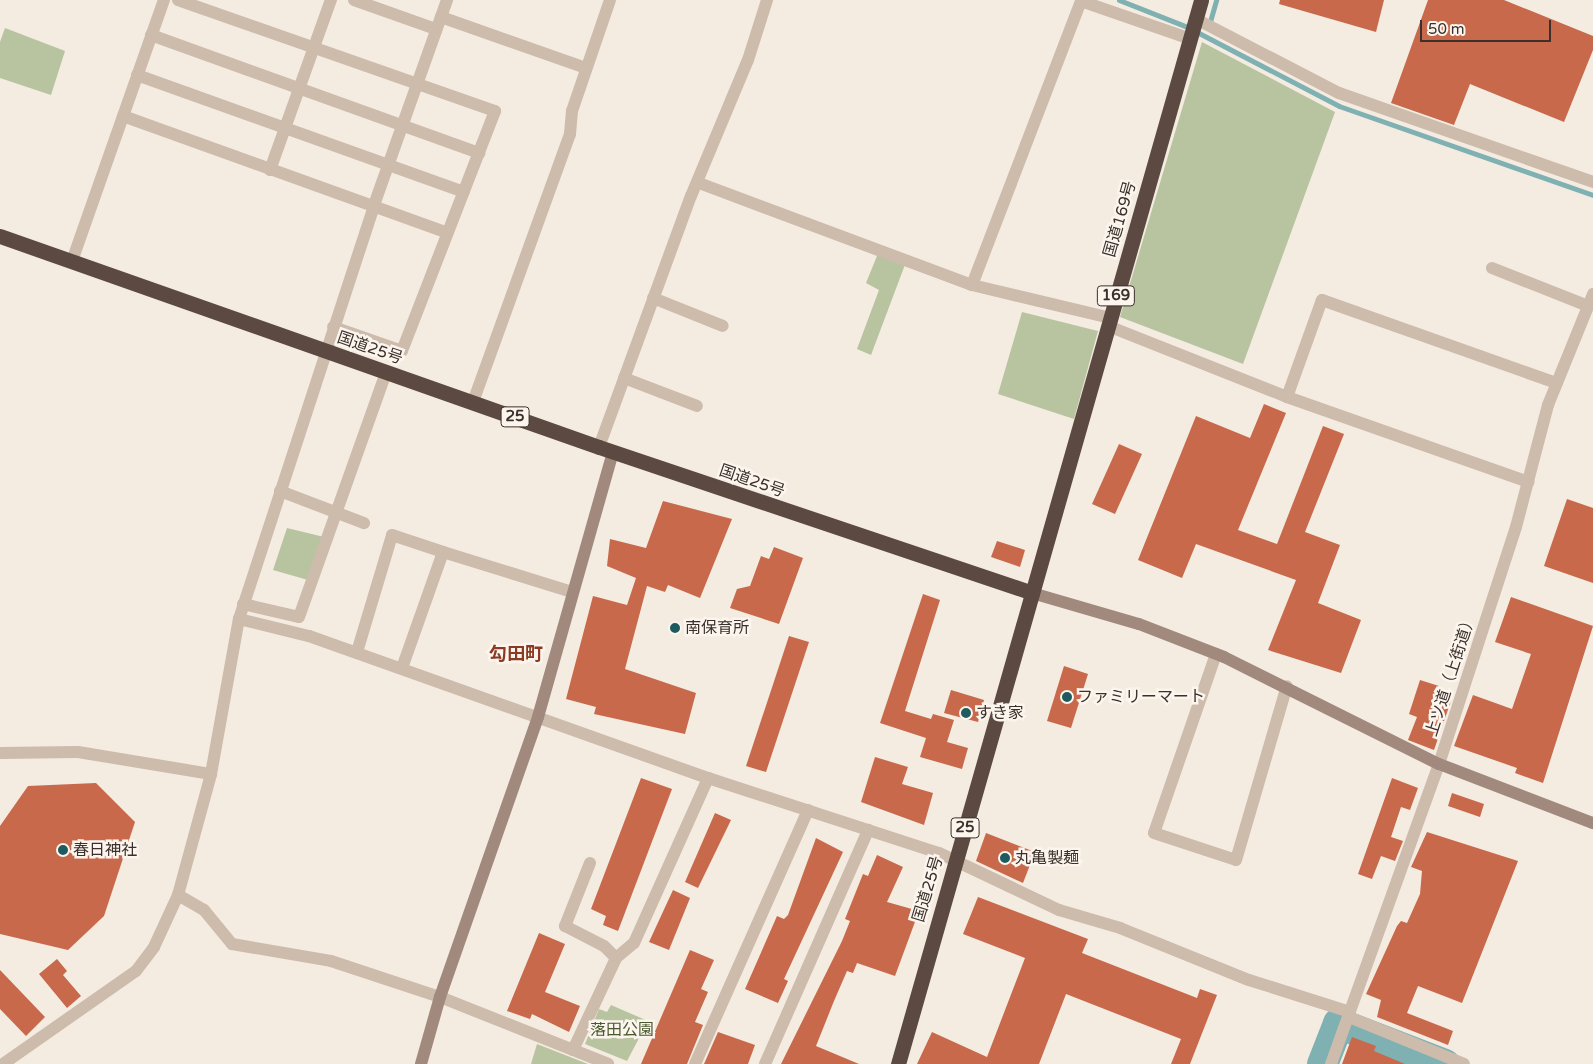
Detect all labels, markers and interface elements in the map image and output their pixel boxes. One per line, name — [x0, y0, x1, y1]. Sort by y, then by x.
scale bar — [1423, 10, 1554, 42]
text: 50 m — [1428, 20, 1465, 38]
street label: 国道169号 — [1100, 179, 1140, 259]
road number: 169 — [1096, 284, 1136, 308]
street label: 国道25号 — [335, 328, 405, 368]
road number: 25 — [500, 404, 530, 430]
street label: 国道25号 — [717, 461, 787, 501]
street label: 上ツ道（上街道） — [1422, 611, 1480, 739]
place label: 南保育所 — [685, 618, 749, 638]
marker: 南保育所 — [669, 622, 681, 634]
district label: 勾田町 — [489, 643, 543, 665]
place label: ファミリーマート — [1077, 687, 1205, 707]
marker: ファミリーマート — [1061, 691, 1073, 703]
place label: すき家 — [976, 703, 1024, 723]
marker: すき家 — [960, 707, 972, 719]
road number: 25 — [950, 816, 980, 840]
place label: 春日神社 — [73, 840, 137, 860]
marker: 春日神社 — [57, 844, 69, 856]
place label: 丸亀製麺 — [1015, 848, 1079, 868]
marker: 丸亀製麺 — [999, 852, 1011, 864]
street label: 国道25号 — [909, 854, 947, 924]
park label: 落田公園 — [590, 1020, 654, 1040]

